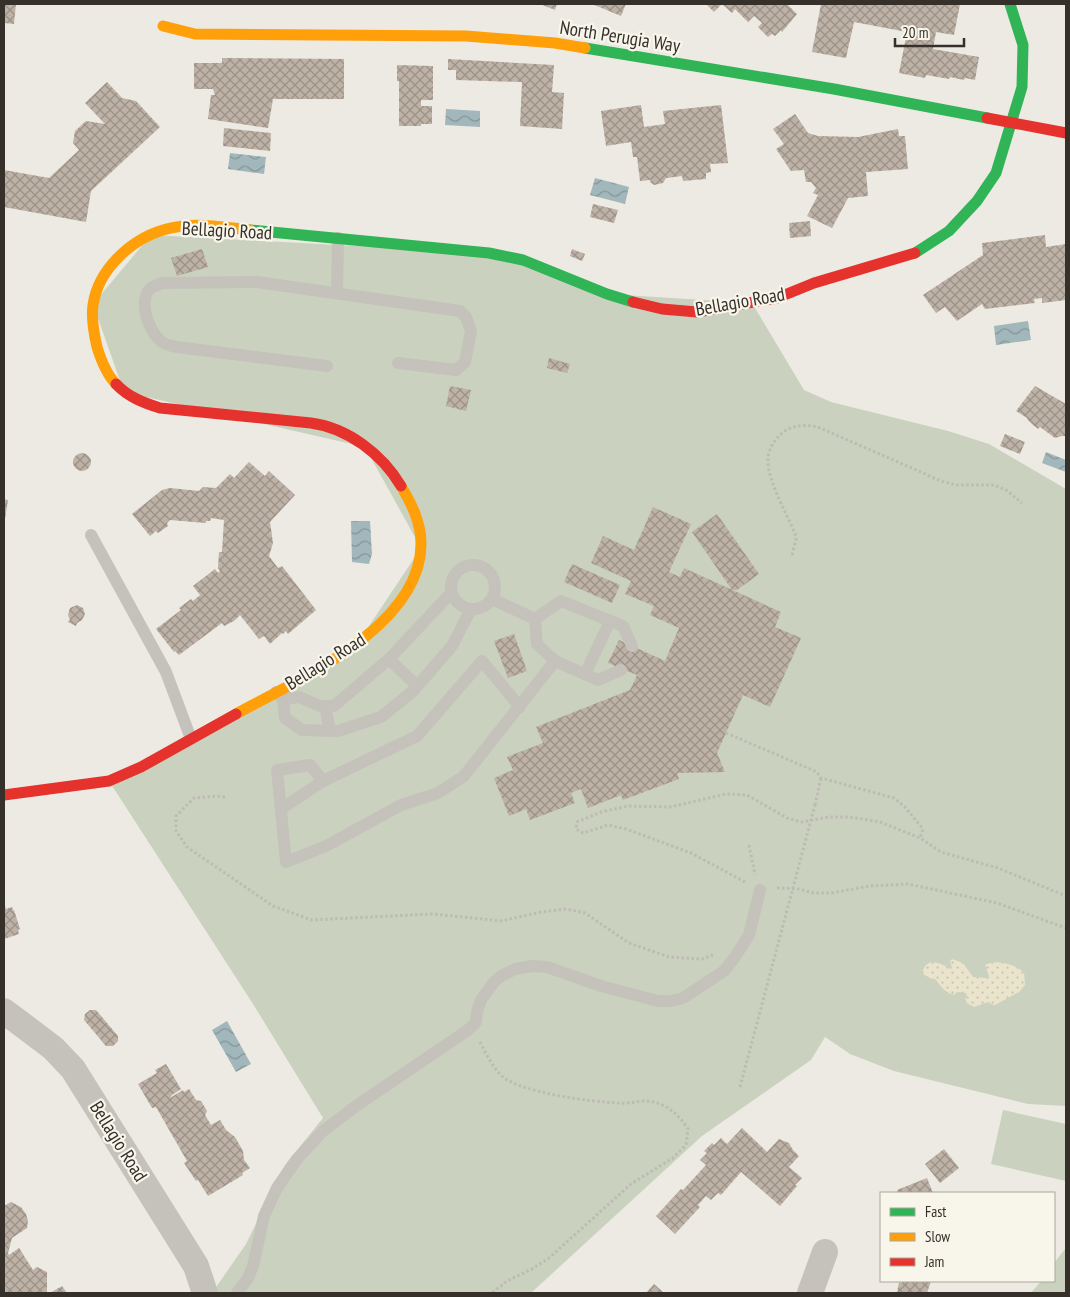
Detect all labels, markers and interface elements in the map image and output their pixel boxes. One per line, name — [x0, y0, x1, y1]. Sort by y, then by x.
street label: North Perugia Way — [558, 15, 683, 57]
scale bar — [895, 15, 964, 47]
text: 20 m — [902, 23, 928, 42]
street label: Bellagio Road — [181, 216, 273, 244]
street label: Bellagio Road — [693, 281, 787, 321]
street label: Bellagio Road — [280, 627, 370, 695]
street label: Bellagio Road — [85, 1096, 153, 1186]
legend — [880, 1192, 1055, 1282]
text: Fast — [925, 1202, 946, 1221]
text: Slow — [925, 1227, 950, 1246]
text: Jam — [924, 1252, 944, 1271]

